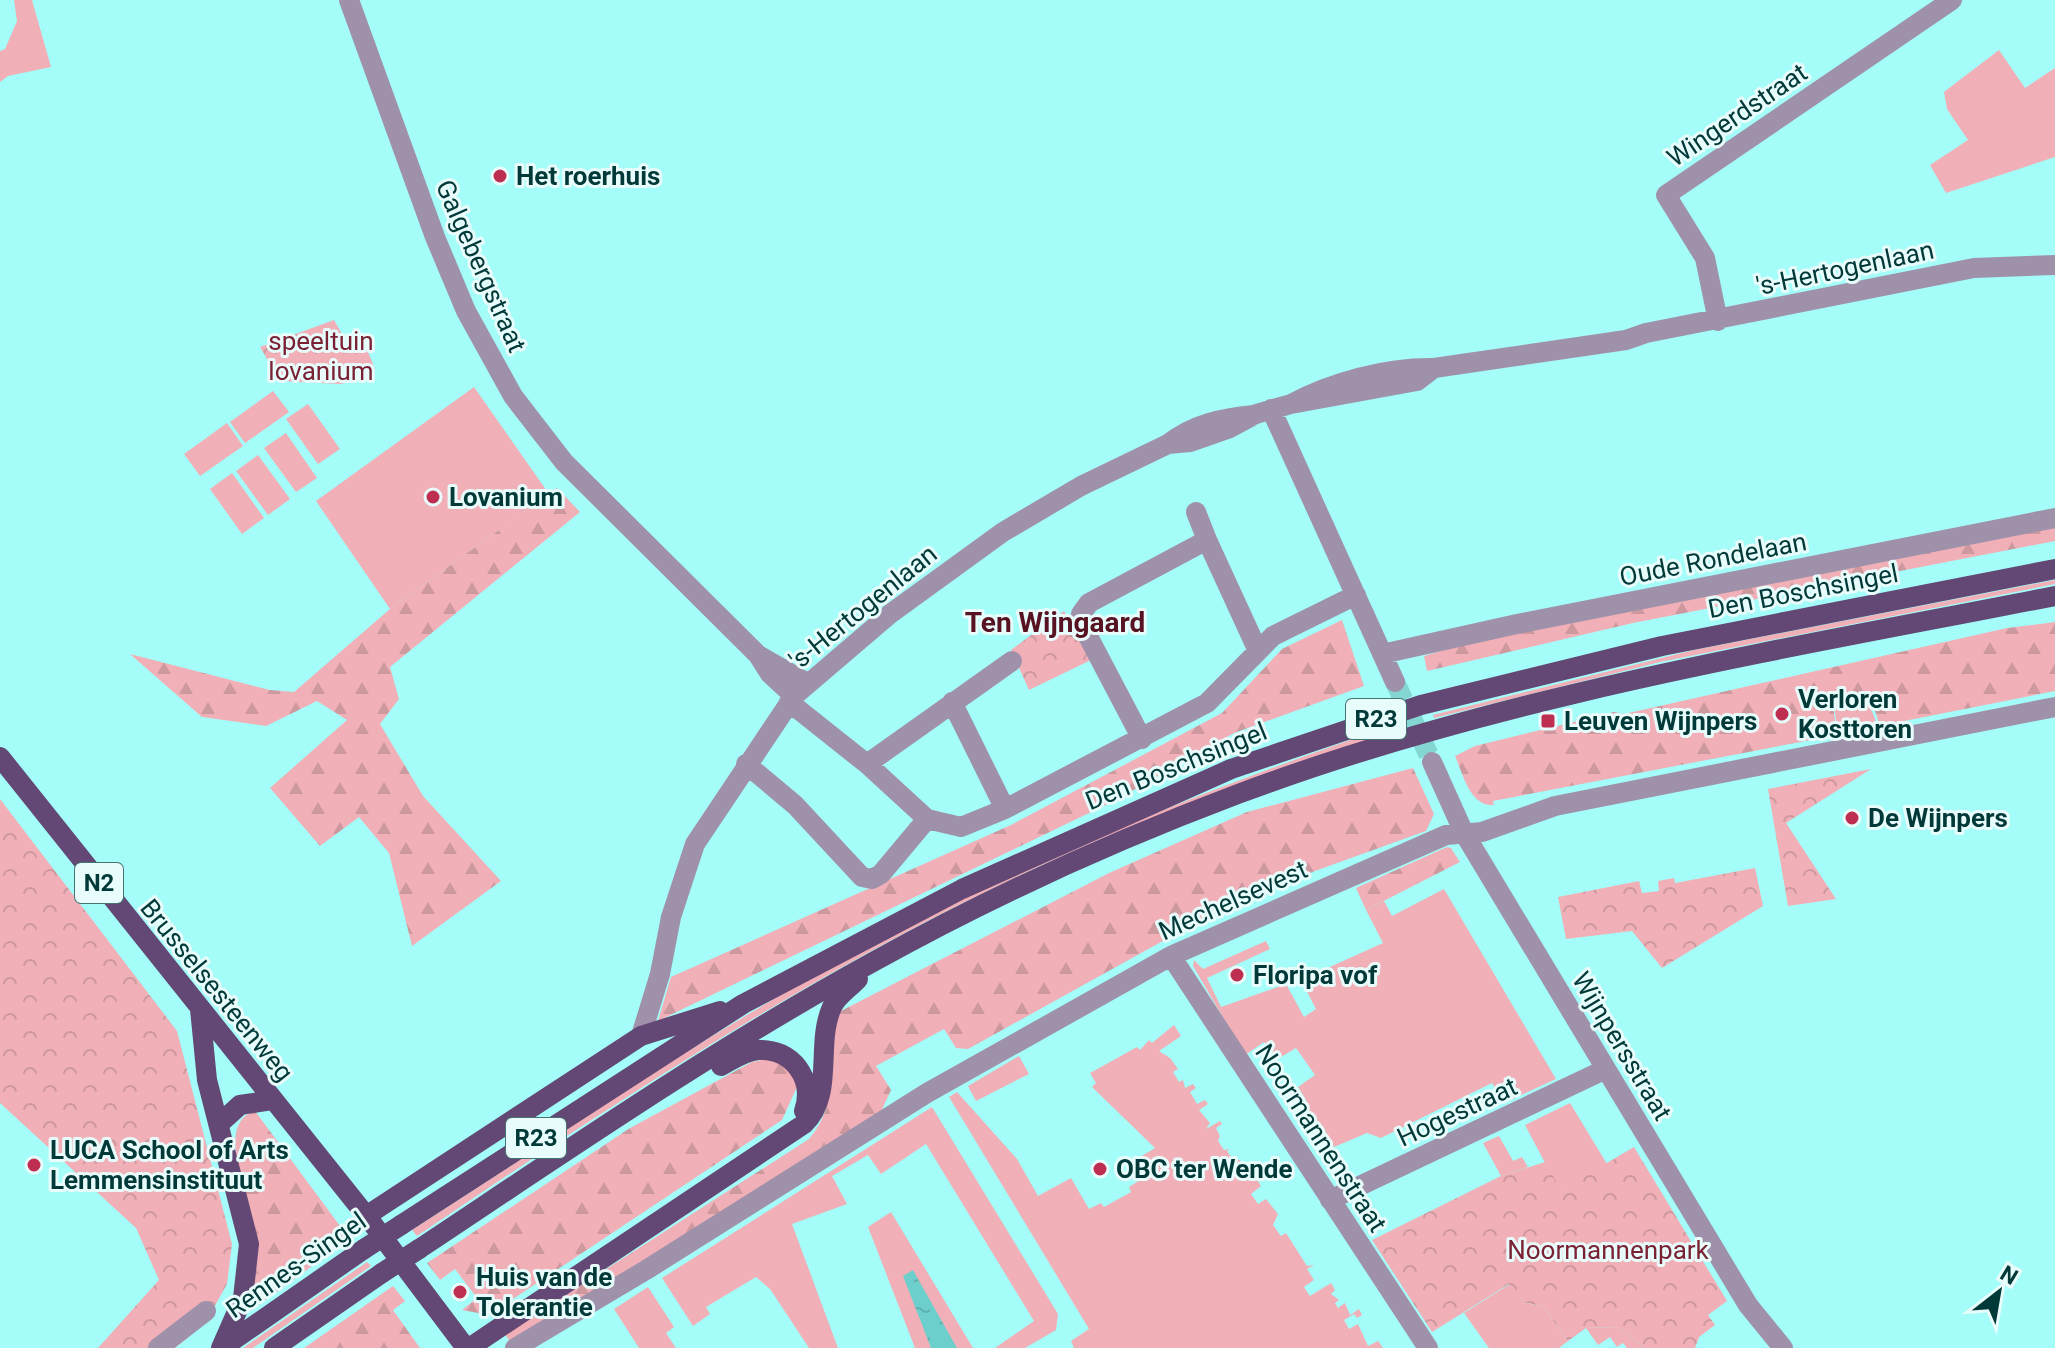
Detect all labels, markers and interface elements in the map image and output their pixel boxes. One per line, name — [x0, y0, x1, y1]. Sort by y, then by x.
street label: Wingerdstraat — [1661, 57, 1813, 173]
place label: Het roerhuis — [516, 161, 660, 191]
marker: Het roerhuis — [491, 167, 509, 185]
street label: Galgebergstraat — [430, 175, 532, 357]
street label: 's-Hertogenlaan — [1753, 235, 1937, 301]
park label: speeltuin lovanium — [268, 326, 374, 386]
place label: Lovanium — [449, 482, 563, 512]
marker: Lovanium — [424, 488, 442, 506]
street label: Oude Rondelaan — [1617, 526, 1809, 592]
street label: 's-Hertogenlaan — [783, 538, 943, 676]
street label: Den Boschsingel — [1705, 558, 1901, 624]
district label: Ten Wijngaard — [965, 606, 1145, 639]
place label: Verloren Kosttoren — [1798, 684, 1912, 744]
road number: R23 — [1346, 699, 1406, 739]
marker: Verloren Kosttoren — [1773, 705, 1791, 723]
place label: Leuven Wijnpers — [1564, 706, 1757, 736]
marker: Leuven Wijnpers — [1539, 712, 1557, 730]
street label: Den Boschsingel — [1081, 716, 1271, 816]
place label: De Wijnpers — [1868, 803, 2008, 833]
marker: De Wijnpers — [1843, 809, 1861, 827]
street label: Mechelsevest — [1154, 854, 1312, 946]
road number: N2 — [75, 863, 123, 903]
street label: Brusselsesteenweg — [134, 893, 300, 1087]
place label: Floripa vof — [1253, 960, 1378, 990]
marker: Floripa vof — [1228, 966, 1246, 984]
street label: Wijnpersstraat — [1566, 966, 1678, 1126]
street label: Noormannenstraat — [1249, 1038, 1393, 1238]
street label: Hogestraat — [1392, 1071, 1522, 1153]
road number: R23 — [506, 1118, 566, 1158]
place label: LUCA School of Arts Lemmensinstituut — [50, 1135, 289, 1195]
place label: OBC ter Wende — [1116, 1154, 1292, 1184]
marker: LUCA School of Arts Lemmensinstituut — [25, 1156, 43, 1174]
marker: OBC ter Wende — [1091, 1160, 1109, 1178]
street label: Rennes-Singel — [220, 1206, 372, 1324]
park label: Noormannenpark — [1507, 1235, 1710, 1265]
north arrow — [1959, 1252, 2039, 1332]
text: N — [1996, 1261, 2022, 1290]
place label: Huis van de Tolerantie — [476, 1262, 612, 1322]
marker: Huis van de Tolerantie — [451, 1283, 469, 1301]

